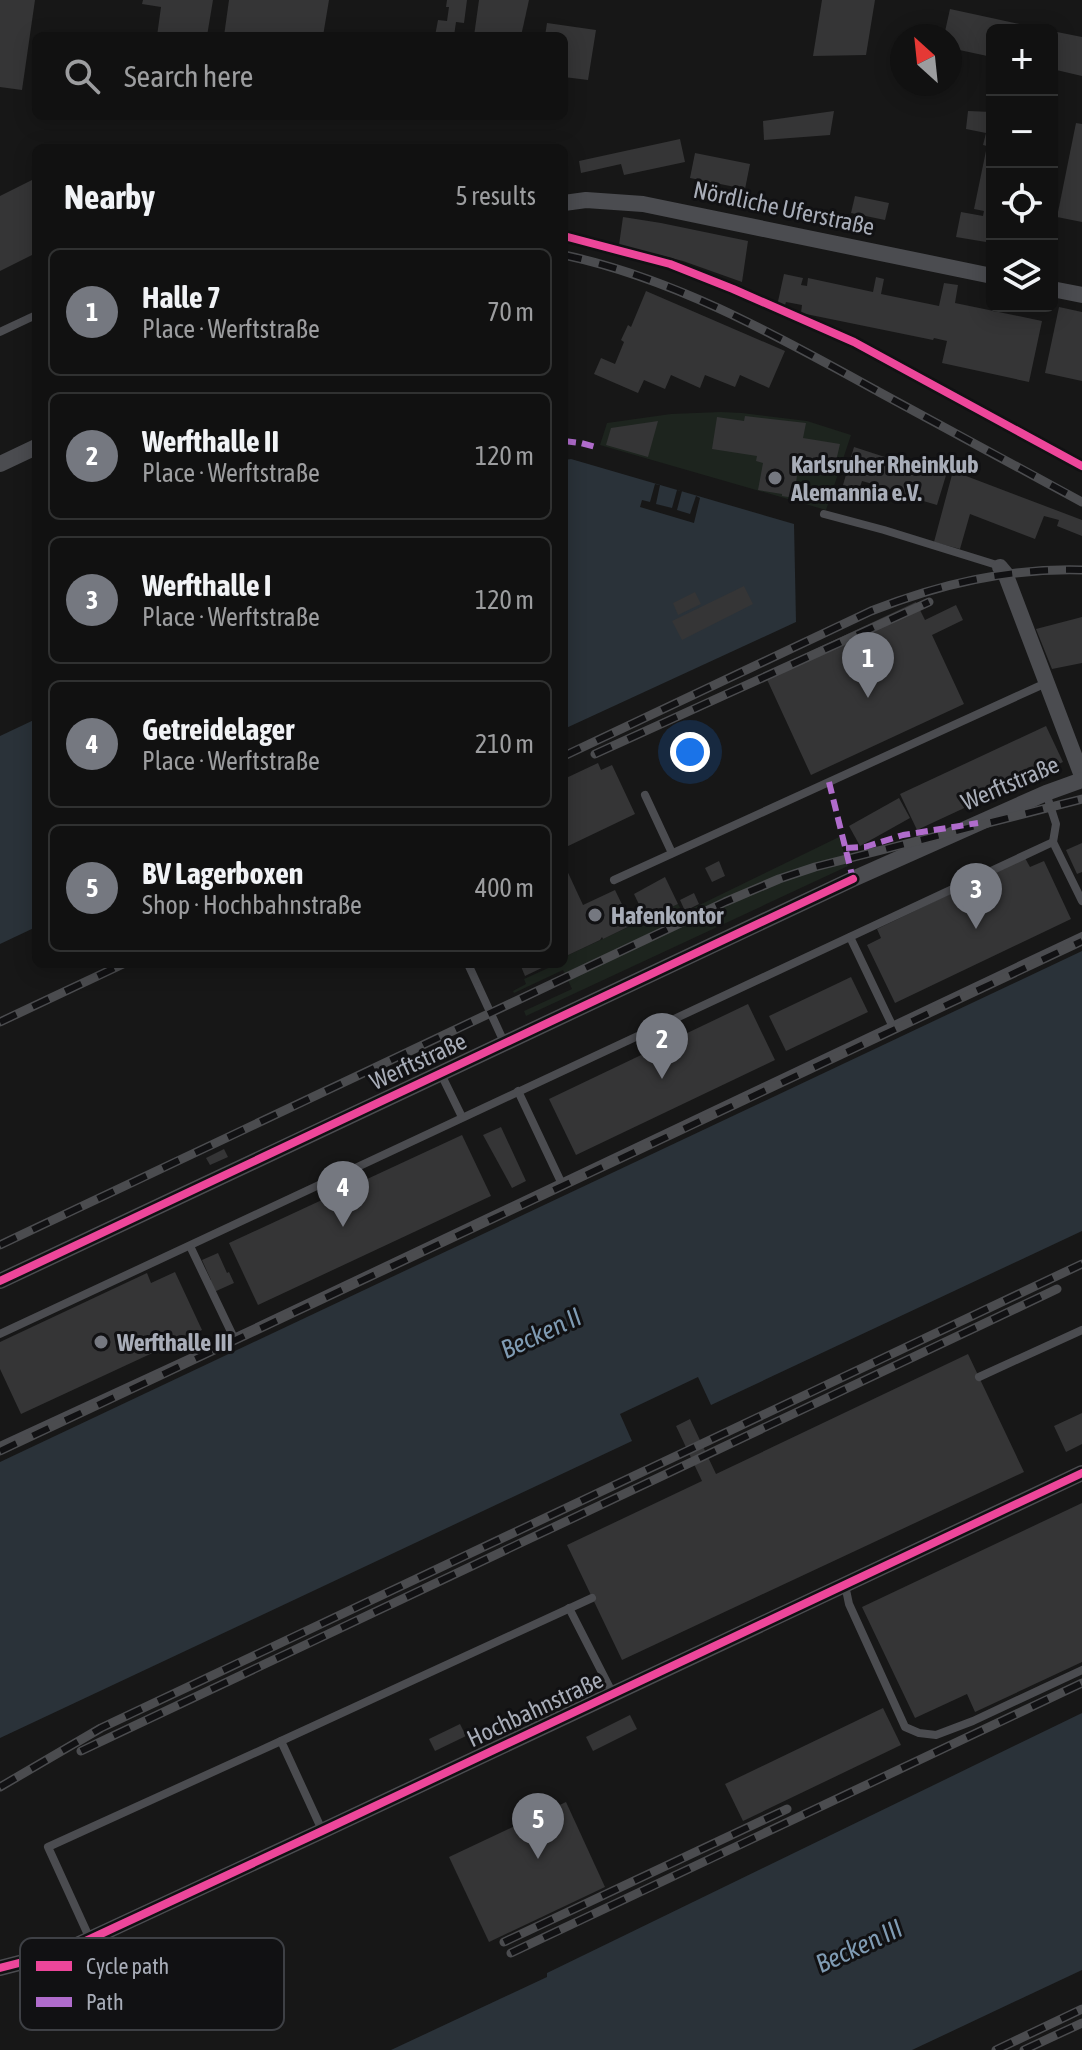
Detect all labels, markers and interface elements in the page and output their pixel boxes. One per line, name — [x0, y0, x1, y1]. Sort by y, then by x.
north arrow — [890, 24, 962, 96]
map controls — [986, 24, 1058, 312]
button: + — [986, 24, 1058, 96]
search box — [32, 32, 568, 120]
icon: search — [60, 54, 104, 98]
text: Search here — [124, 59, 253, 93]
button: − — [986, 96, 1058, 168]
button: locate — [986, 168, 1058, 240]
street label: Nördliche Uferstraße — [691, 176, 877, 240]
text: Nearby — [64, 177, 155, 216]
text: 5 results — [455, 181, 536, 211]
button: layers — [986, 240, 1058, 312]
text: Halle 7 — [142, 280, 221, 314]
text: 1 — [86, 297, 98, 327]
text: 70 m — [487, 297, 534, 327]
text: Place · Werftstraße — [142, 314, 320, 344]
text: Werfthalle II — [142, 424, 279, 458]
text: 2 — [86, 441, 98, 471]
text: 120 m — [475, 441, 534, 471]
place label: Karlsruher Rheinklub Alemannia e.V. — [790, 451, 979, 506]
text: Place · Werftstraße — [142, 458, 320, 488]
marker: Karlsruher Rheinklub Alemannia e.V. — [766, 469, 784, 487]
text: Werfthalle I — [142, 568, 271, 602]
text: 3 — [86, 585, 98, 615]
text: 120 m — [475, 585, 534, 615]
text: Place · Werftstraße — [142, 602, 320, 632]
pin: 1 — [842, 632, 894, 698]
text: Getreidelager — [142, 712, 294, 746]
text: 4 — [86, 729, 98, 759]
text: 210 m — [475, 729, 534, 759]
your location — [670, 732, 710, 772]
text: Place · Werftstraße — [142, 746, 320, 776]
street label: Werftstraße — [957, 750, 1063, 816]
text: BV Lagerboxen — [142, 856, 303, 890]
pin: 3 — [950, 863, 1002, 929]
text: 5 — [86, 873, 98, 903]
text: 400 m — [475, 873, 534, 903]
text: Shop · Hochbahnstraße — [142, 890, 362, 920]
place label: Hafenkontor — [611, 902, 724, 929]
marker: Hafenkontor — [586, 906, 604, 924]
pin: 2 — [636, 1013, 688, 1079]
street label: Werftstraße — [365, 1027, 471, 1095]
pin: 4 — [317, 1161, 369, 1227]
water label: Becken II — [496, 1301, 586, 1365]
place label: Werfthalle III — [116, 1329, 233, 1356]
marker: Werfthalle III — [92, 1333, 110, 1351]
street label: Hochbahnstraße — [463, 1666, 607, 1752]
pin: 5 — [512, 1793, 564, 1859]
water label: Becken III — [811, 1913, 907, 1979]
legend — [20, 1938, 284, 2030]
text: Cycle path — [86, 1953, 169, 1979]
text: Path — [86, 1989, 124, 2015]

